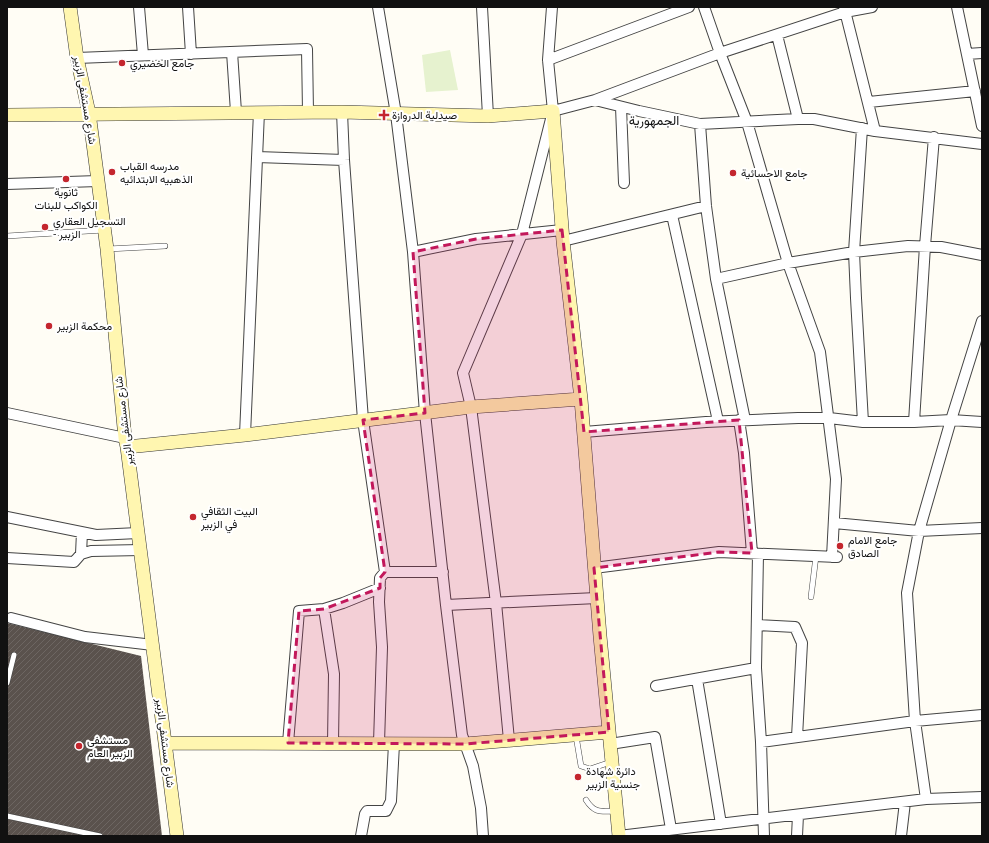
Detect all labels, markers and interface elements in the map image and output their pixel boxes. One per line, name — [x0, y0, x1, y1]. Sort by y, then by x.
street label: شارع مستشفى الزبير — [70, 53, 100, 146]
place label: جامع الخضيري — [130, 56, 194, 73]
marker: جامع الخضيري — [117, 58, 127, 68]
place label: صيدلية الدروازة — [392, 108, 457, 123]
marker: صيدلية الدروازة — [379, 110, 389, 120]
district label: الجمهورية — [629, 112, 679, 129]
place label: مدرسه القباب الذهبيه الابتدائيه — [120, 159, 193, 187]
place label: جامع الاحسائية — [741, 166, 808, 181]
marker: مدرسه القباب الذهبيه الابتدائيه — [107, 167, 117, 177]
marker: جامع الاحسائية — [728, 168, 738, 178]
marker: ثانوية الكواكب للبنات — [61, 174, 71, 184]
place label: ثانوية الكواكب للبنات — [34, 185, 98, 213]
place label: التسجيل العقاري - الزبير — [53, 214, 126, 242]
marker: التسجيل العقاري - الزبير — [40, 222, 50, 232]
place label: محكمة الزبير — [56, 319, 112, 334]
marker: محكمة الزبير — [44, 321, 54, 331]
street label: شارع مستشفى الزبير — [111, 375, 137, 467]
place label: البيت الثقافي في الزبير — [200, 504, 258, 534]
marker: البيت الثقافي في الزبير — [188, 512, 198, 522]
place label: جامع الامام الصادق — [848, 533, 897, 561]
marker: جامع الامام الصادق — [835, 541, 845, 551]
street label: شارع مستشفى الزبير — [152, 697, 178, 789]
place label: مستشفى الزبير العام — [87, 733, 133, 761]
marker: مستشفى الزبير العام — [74, 741, 84, 751]
place label: دائرة شهادة جنسية الزبير — [585, 764, 640, 792]
marker: دائرة شهادة جنسية الزبير — [573, 772, 583, 782]

